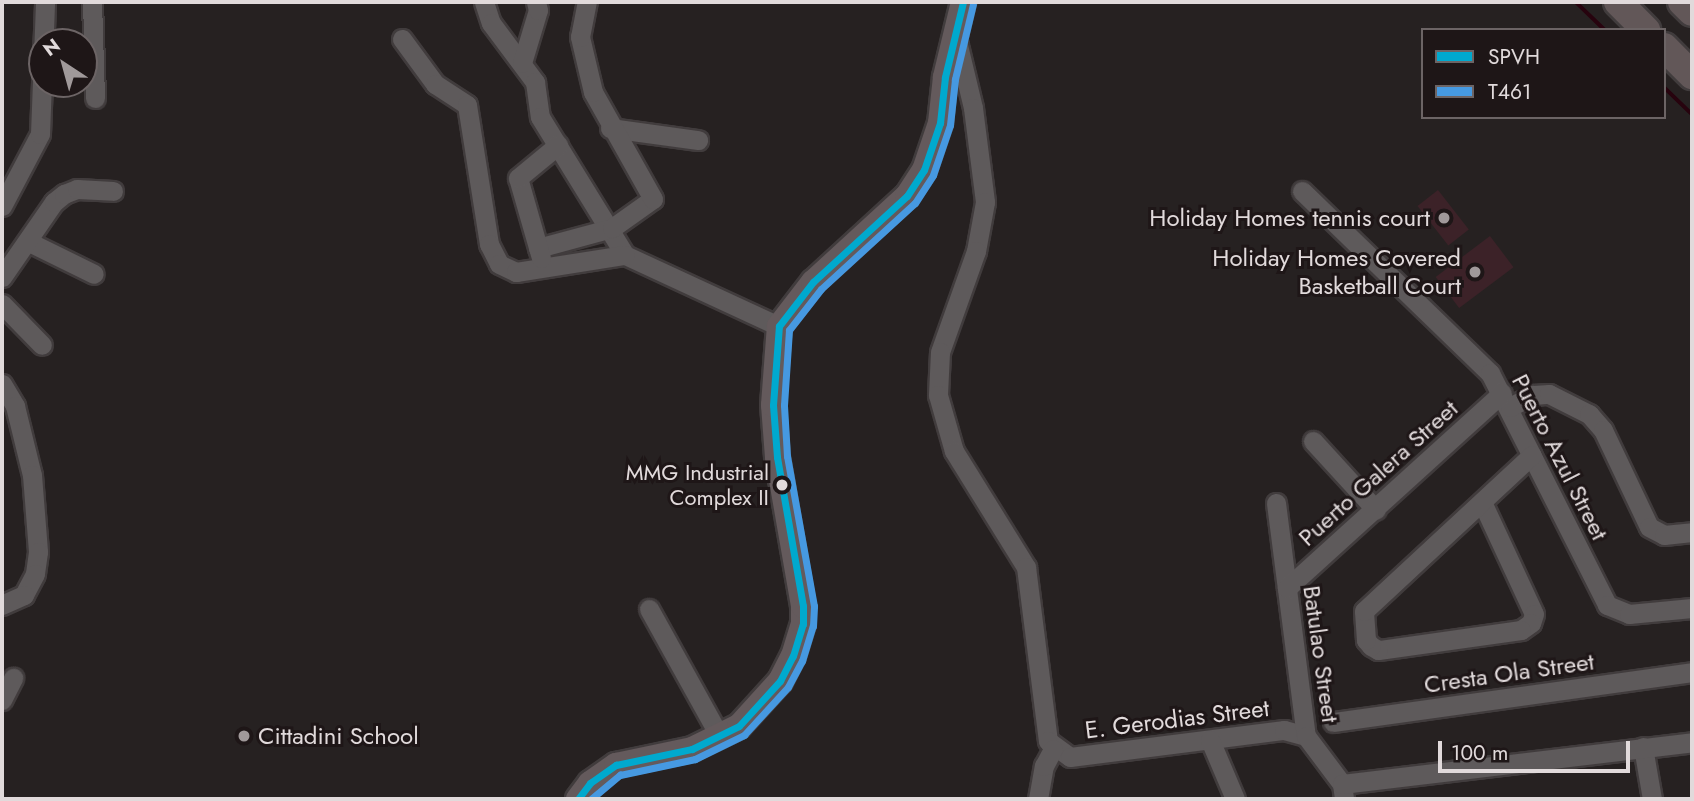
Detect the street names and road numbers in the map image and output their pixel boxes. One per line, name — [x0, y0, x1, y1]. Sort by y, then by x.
street label: Puerto Azul Street — [1506, 369, 1614, 545]
street label: Puerto Galera Street — [1292, 394, 1464, 552]
street label: Batulao Street — [1297, 584, 1345, 724]
street label: Cresta Ola Street — [1422, 647, 1596, 699]
street label: E. Gerodias Street — [1083, 693, 1271, 745]

